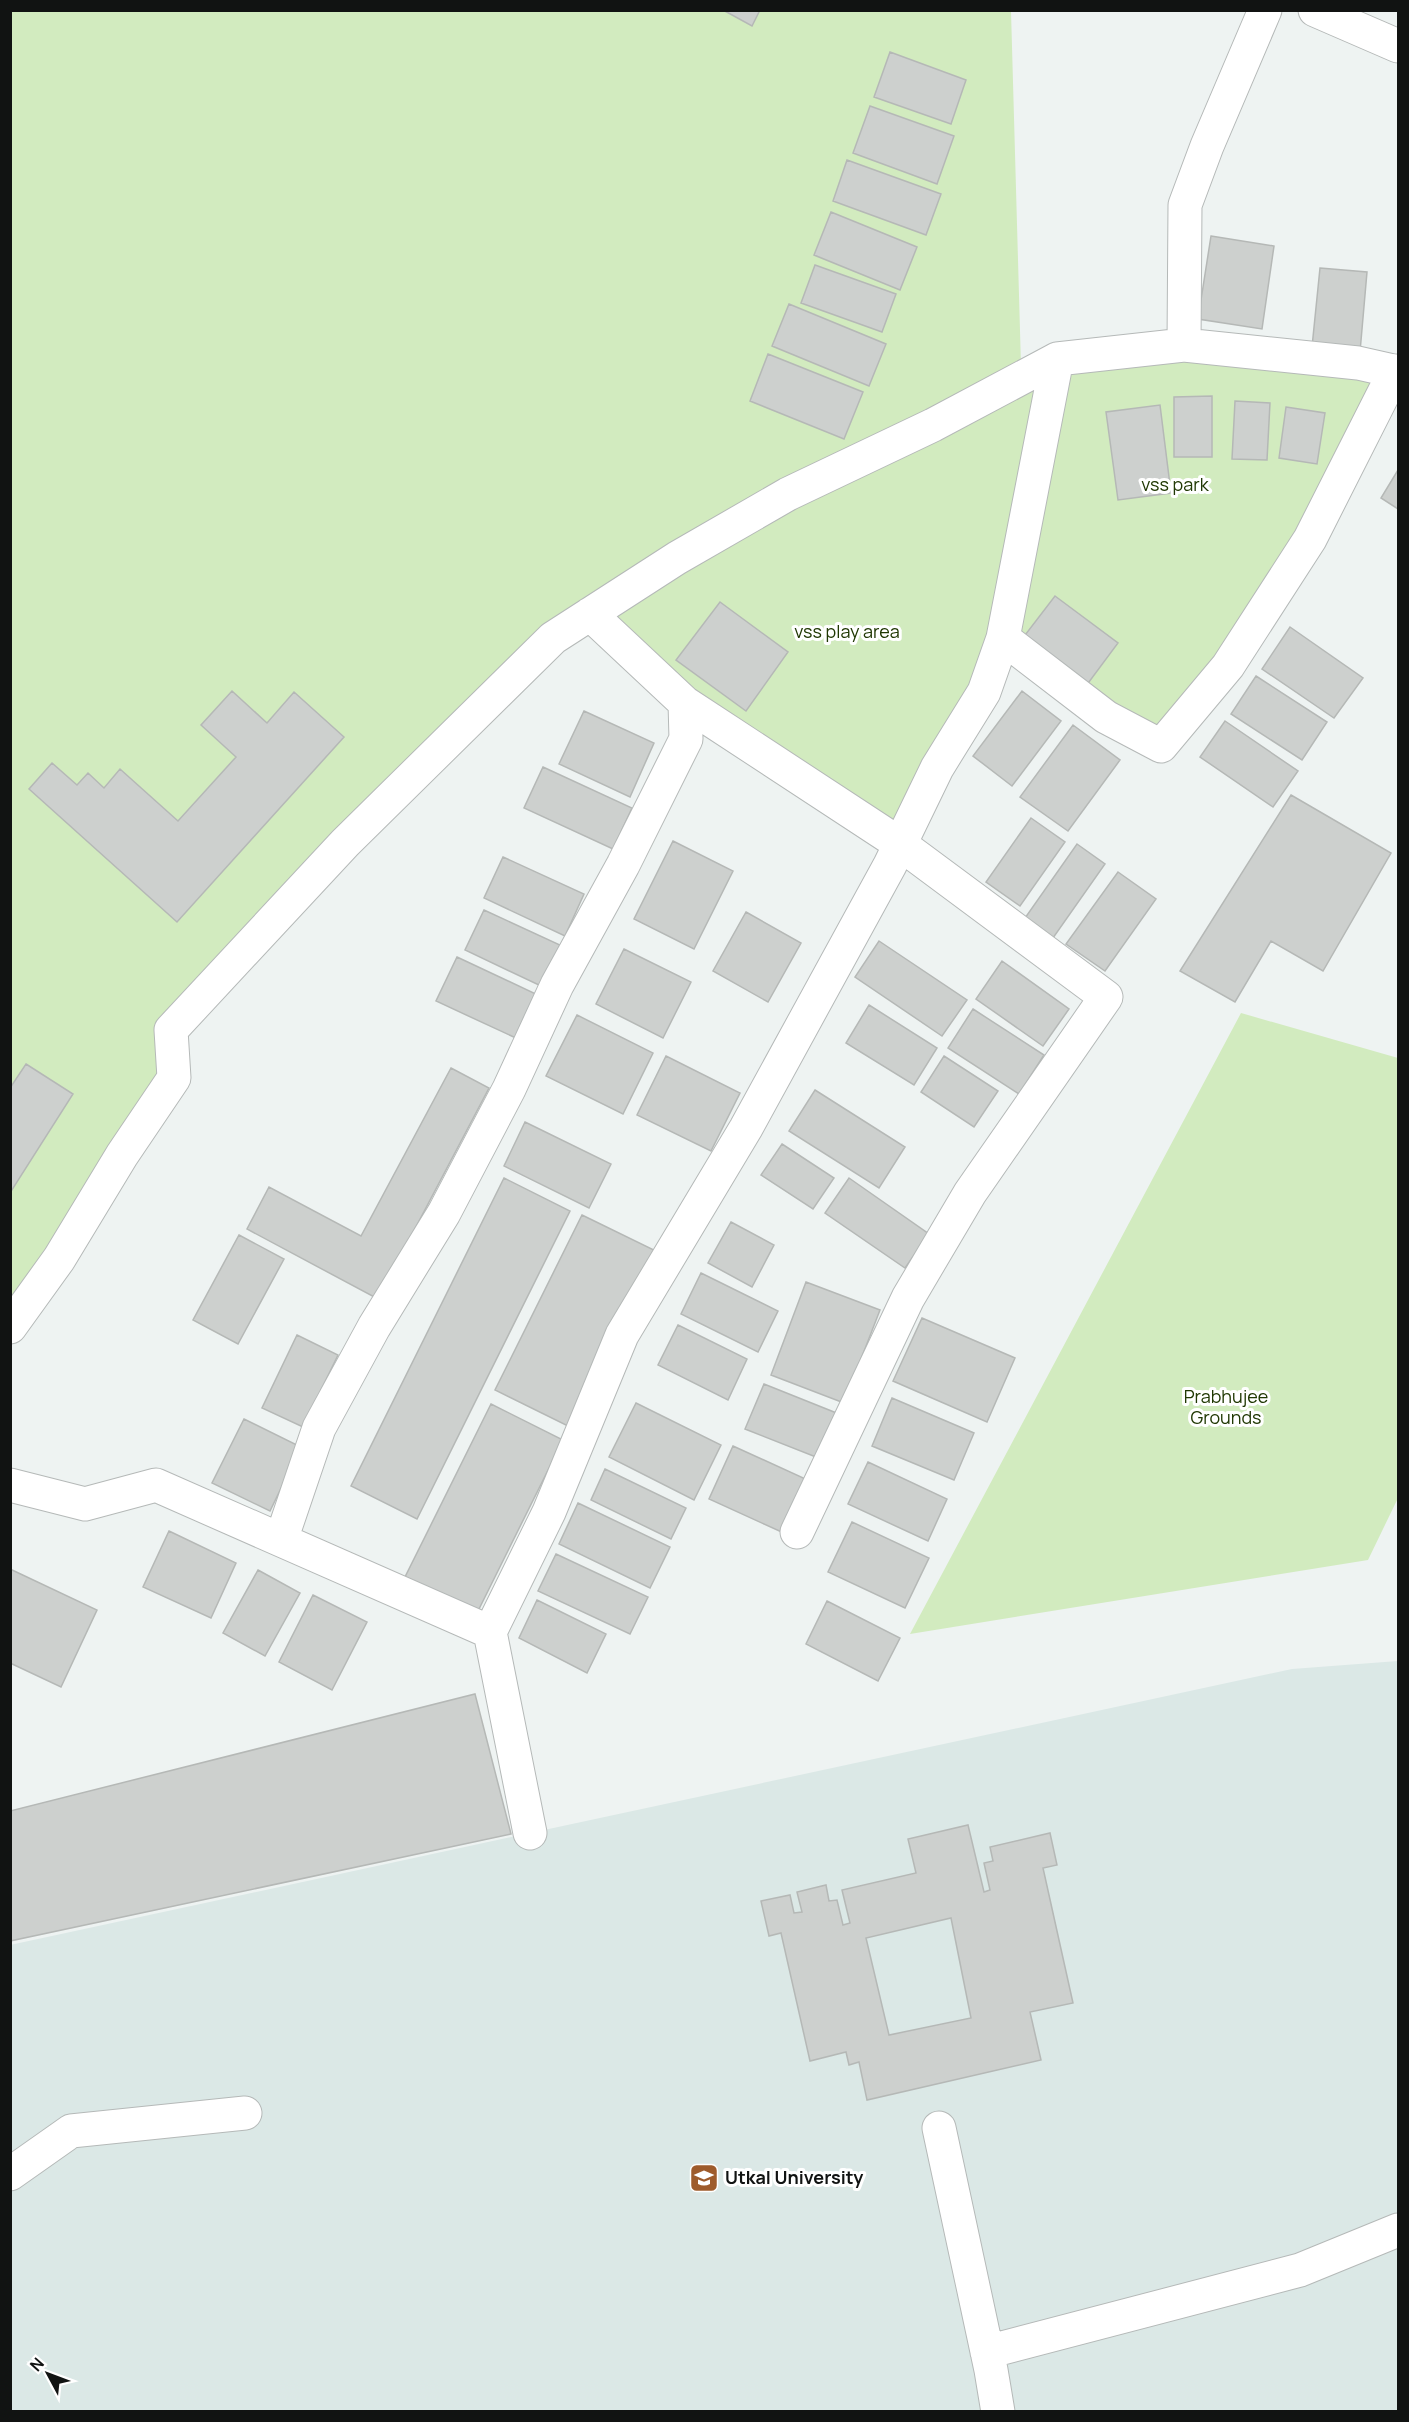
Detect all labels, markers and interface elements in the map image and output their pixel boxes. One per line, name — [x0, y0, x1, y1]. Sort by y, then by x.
park label: vss park — [1141, 472, 1210, 496]
park label: vss play area — [794, 619, 900, 643]
park label: Prabhujee Grounds — [1184, 1384, 1268, 1429]
school or university icon: Utkal University — [688, 2162, 720, 2194]
place label: Utkal University — [725, 2165, 863, 2189]
north arrow — [18, 2344, 78, 2404]
text: N — [25, 2353, 49, 2376]

